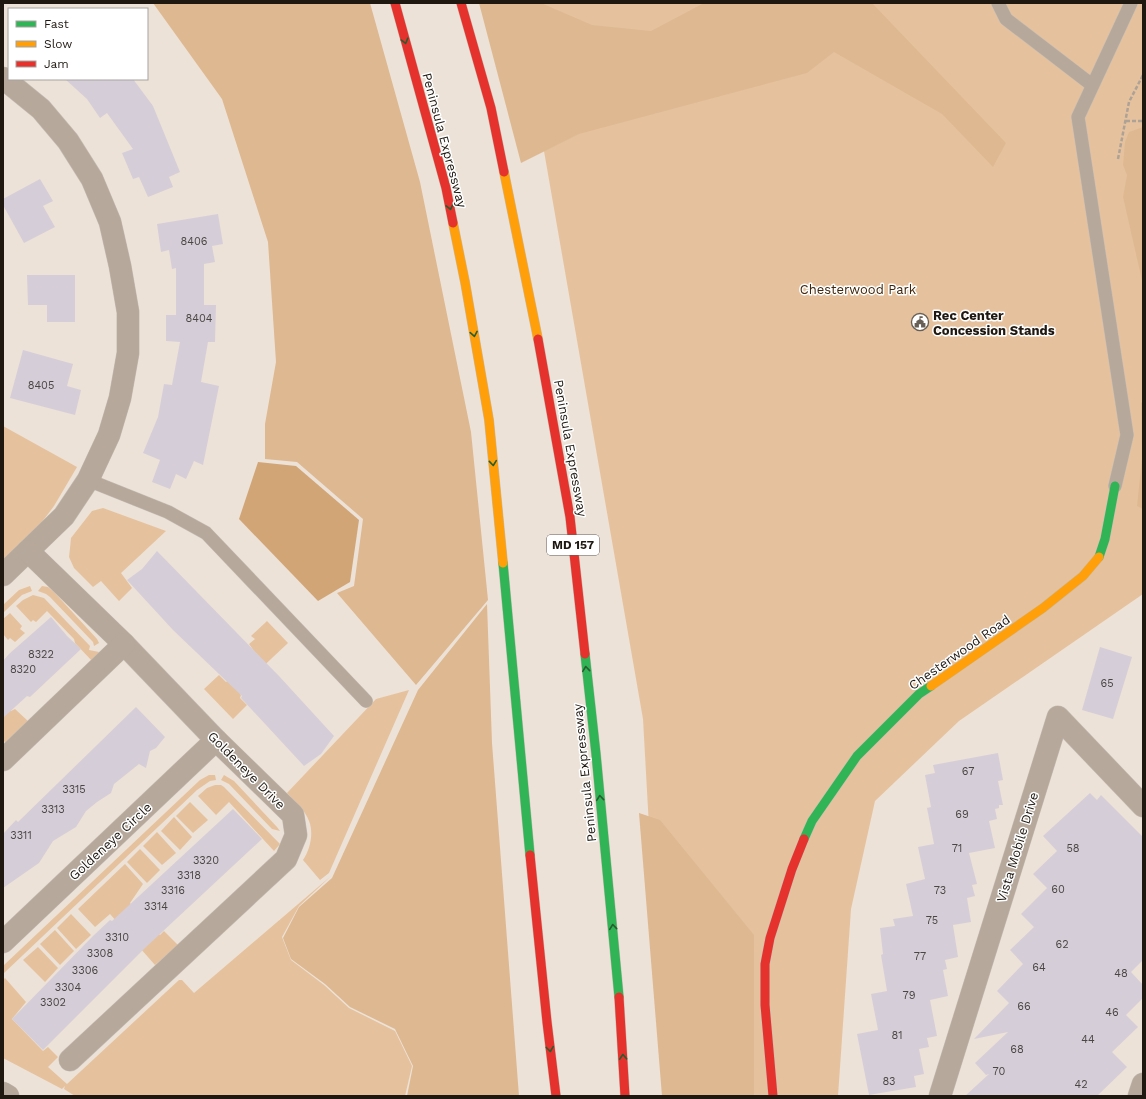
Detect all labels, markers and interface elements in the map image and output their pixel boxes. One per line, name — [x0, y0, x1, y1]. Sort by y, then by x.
legend — [8, 8, 148, 80]
text: Fast — [44, 17, 69, 31]
text: Slow — [44, 37, 72, 51]
one-way arrow — [401, 37, 409, 44]
text: Jam — [44, 57, 69, 71]
street label: Peninsula Expressway — [419, 71, 470, 209]
one-way arrow — [445, 204, 453, 210]
house number: 8406 — [180, 235, 208, 248]
park label: Chesterwood Park — [800, 282, 917, 297]
place label: Rec Center Concession Stands — [933, 308, 1055, 338]
house number: 8404 — [185, 312, 213, 325]
public building icon: Rec Center Concession Stands — [910, 312, 930, 332]
one-way arrow — [470, 331, 478, 337]
street label: Peninsula Expressway — [551, 378, 590, 518]
house number: 8405 — [28, 379, 54, 392]
one-way arrow — [489, 460, 498, 466]
road number: MD 157 — [547, 535, 599, 555]
street label: Chesterwood Road — [906, 612, 1013, 693]
house number: 8322 — [28, 648, 54, 661]
house number: 8320 — [10, 663, 36, 676]
one-way arrow — [582, 666, 591, 672]
house number: 65 — [1100, 677, 1114, 690]
street label: Peninsula Expressway — [570, 703, 599, 843]
street label: Goldeneye Drive — [205, 729, 288, 812]
house number: 67 — [962, 765, 974, 778]
house number: 3315 — [62, 783, 86, 796]
street label: Vista Mobile Drive — [994, 790, 1041, 904]
one-way arrow — [596, 795, 605, 801]
street label: Goldeneye Circle — [66, 799, 155, 883]
house number: 3313 — [41, 803, 65, 816]
house number: 69 — [955, 808, 969, 821]
house number: 3311 — [10, 829, 32, 842]
house number: 71 — [952, 842, 962, 855]
house number: 58 — [1066, 842, 1080, 855]
house number: 3320 — [193, 854, 219, 867]
house number: 3318 — [177, 869, 201, 882]
house number: 60 — [1051, 883, 1065, 896]
house number: 3316 — [161, 884, 185, 897]
house number: 73 — [934, 884, 946, 897]
house number: 3314 — [144, 900, 168, 913]
house number: 75 — [926, 914, 938, 927]
one-way arrow — [608, 924, 617, 930]
house number: 3310 — [105, 931, 129, 944]
house number: 62 — [1055, 938, 1069, 951]
house number: 3308 — [87, 947, 113, 960]
house number: 77 — [914, 950, 926, 963]
house number: 64 — [1032, 961, 1046, 974]
house number: 3306 — [72, 964, 98, 977]
house number: 48 — [1114, 967, 1128, 980]
house number: 3304 — [55, 981, 81, 994]
house number: 79 — [903, 989, 916, 1002]
house number: 3302 — [40, 996, 66, 1009]
house number: 66 — [1017, 1000, 1031, 1013]
house number: 46 — [1105, 1006, 1119, 1019]
house number: 81 — [891, 1029, 903, 1042]
house number: 44 — [1081, 1033, 1095, 1046]
house number: 68 — [1010, 1043, 1024, 1056]
one-way arrow — [545, 1046, 554, 1052]
one-way arrow — [618, 1054, 627, 1060]
house number: 70 — [993, 1065, 1006, 1078]
house number: 83 — [883, 1075, 895, 1088]
house number: 42 — [1074, 1078, 1088, 1091]

